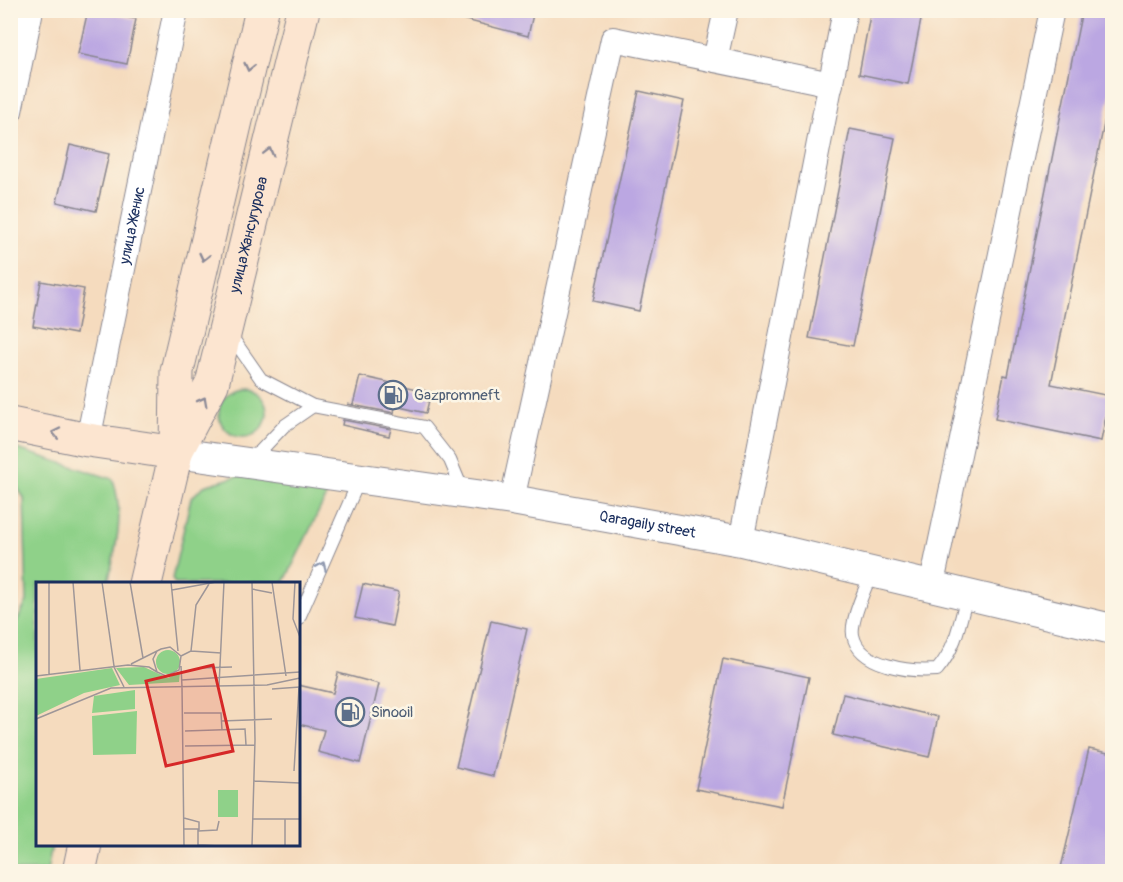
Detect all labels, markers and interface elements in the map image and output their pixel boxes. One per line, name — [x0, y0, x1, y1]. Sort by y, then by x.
one-way arrow — [243, 62, 256, 72]
one-way arrow — [261, 147, 274, 157]
street label: улица Жансугурова — [225, 174, 272, 296]
street label: улица Женис — [114, 185, 149, 267]
one-way arrow — [199, 252, 212, 262]
fuel station icon: Gazpromneft — [377, 379, 409, 411]
place label: Gazpromneft — [414, 386, 501, 405]
one-way arrow — [196, 397, 207, 407]
one-way arrow — [51, 427, 61, 440]
street label: Qaragaily street — [598, 506, 698, 542]
one-way arrow — [315, 562, 327, 573]
inset map — [36, 582, 300, 846]
fuel station icon: Sinooil — [334, 696, 366, 728]
place label: Sinooil — [371, 703, 413, 722]

